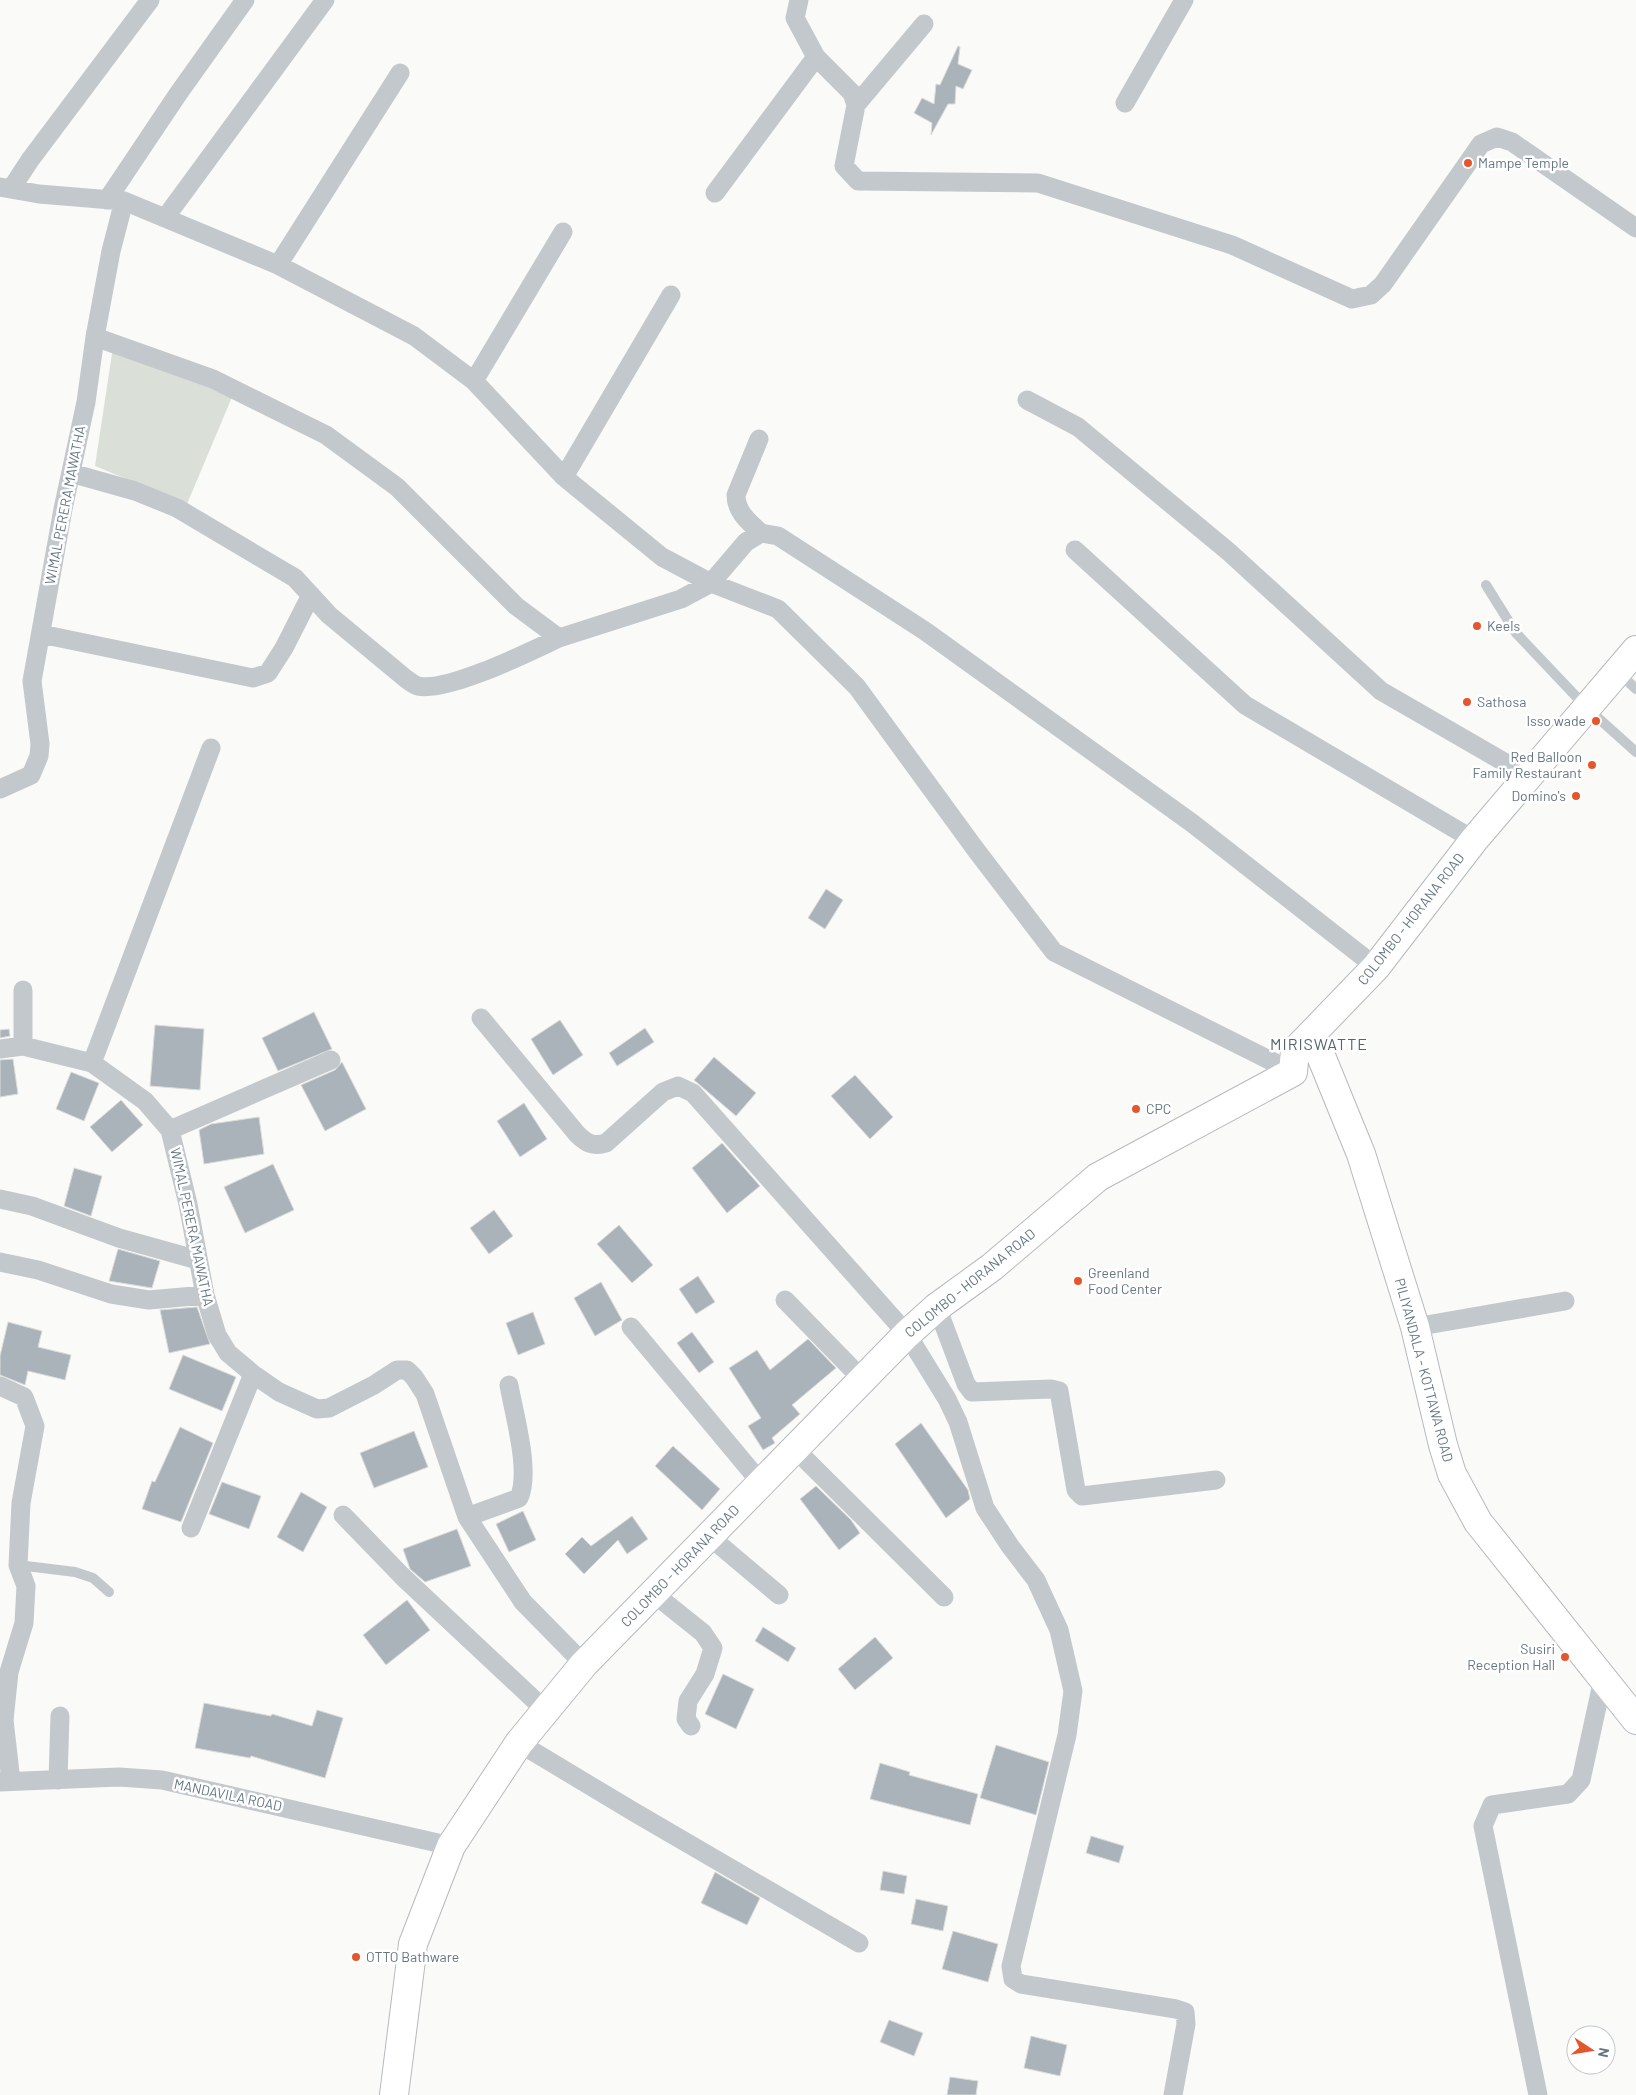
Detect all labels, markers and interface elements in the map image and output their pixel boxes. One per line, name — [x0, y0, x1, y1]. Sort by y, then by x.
place label: Mampe Temple — [1478, 154, 1569, 171]
marker: Mampe Temple — [1462, 157, 1474, 169]
street label: WIMAL PERERA MAWATHA — [41, 424, 88, 586]
place label: Keels — [1487, 617, 1520, 634]
marker: Keels — [1471, 620, 1483, 632]
place label: Sathosa — [1477, 693, 1526, 710]
marker: Sathosa — [1461, 696, 1473, 708]
place label: Isso wade — [1526, 712, 1586, 729]
marker: Isso wade — [1590, 715, 1602, 727]
place label: Red Balloon Family Restaurant — [1473, 748, 1582, 781]
marker: Red Balloon Family Restaurant — [1586, 759, 1598, 771]
place label: Domino's — [1511, 787, 1566, 804]
marker: Domino's — [1570, 790, 1582, 802]
street label: COLOMBO - HORANA ROAD — [1354, 849, 1467, 988]
district label: MIRISWATTE — [1270, 1034, 1368, 1053]
place label: CPC — [1146, 1100, 1171, 1117]
marker: CPC — [1130, 1103, 1142, 1115]
street label: WIMAL PERERA MAWATHA — [167, 1146, 218, 1308]
street label: COLOMBO - HORANA ROAD — [901, 1225, 1038, 1341]
place label: Greenland Food Center — [1088, 1264, 1162, 1297]
marker: Greenland Food Center — [1072, 1275, 1084, 1287]
street label: PILIYANDALA - KOTTAWA ROAD — [1392, 1276, 1457, 1464]
street label: COLOMBO - HORANA ROAD — [617, 1501, 742, 1630]
place label: Susiri Reception Hall — [1467, 1640, 1555, 1673]
marker: Susiri Reception Hall — [1559, 1651, 1571, 1663]
street label: MANDAVILA ROAD — [173, 1775, 284, 1814]
place label: OTTO Bathware — [366, 1948, 459, 1965]
marker: OTTO Bathware — [350, 1951, 362, 1963]
north arrow — [1566, 2025, 1616, 2075]
text: N — [1595, 2046, 1613, 2059]

